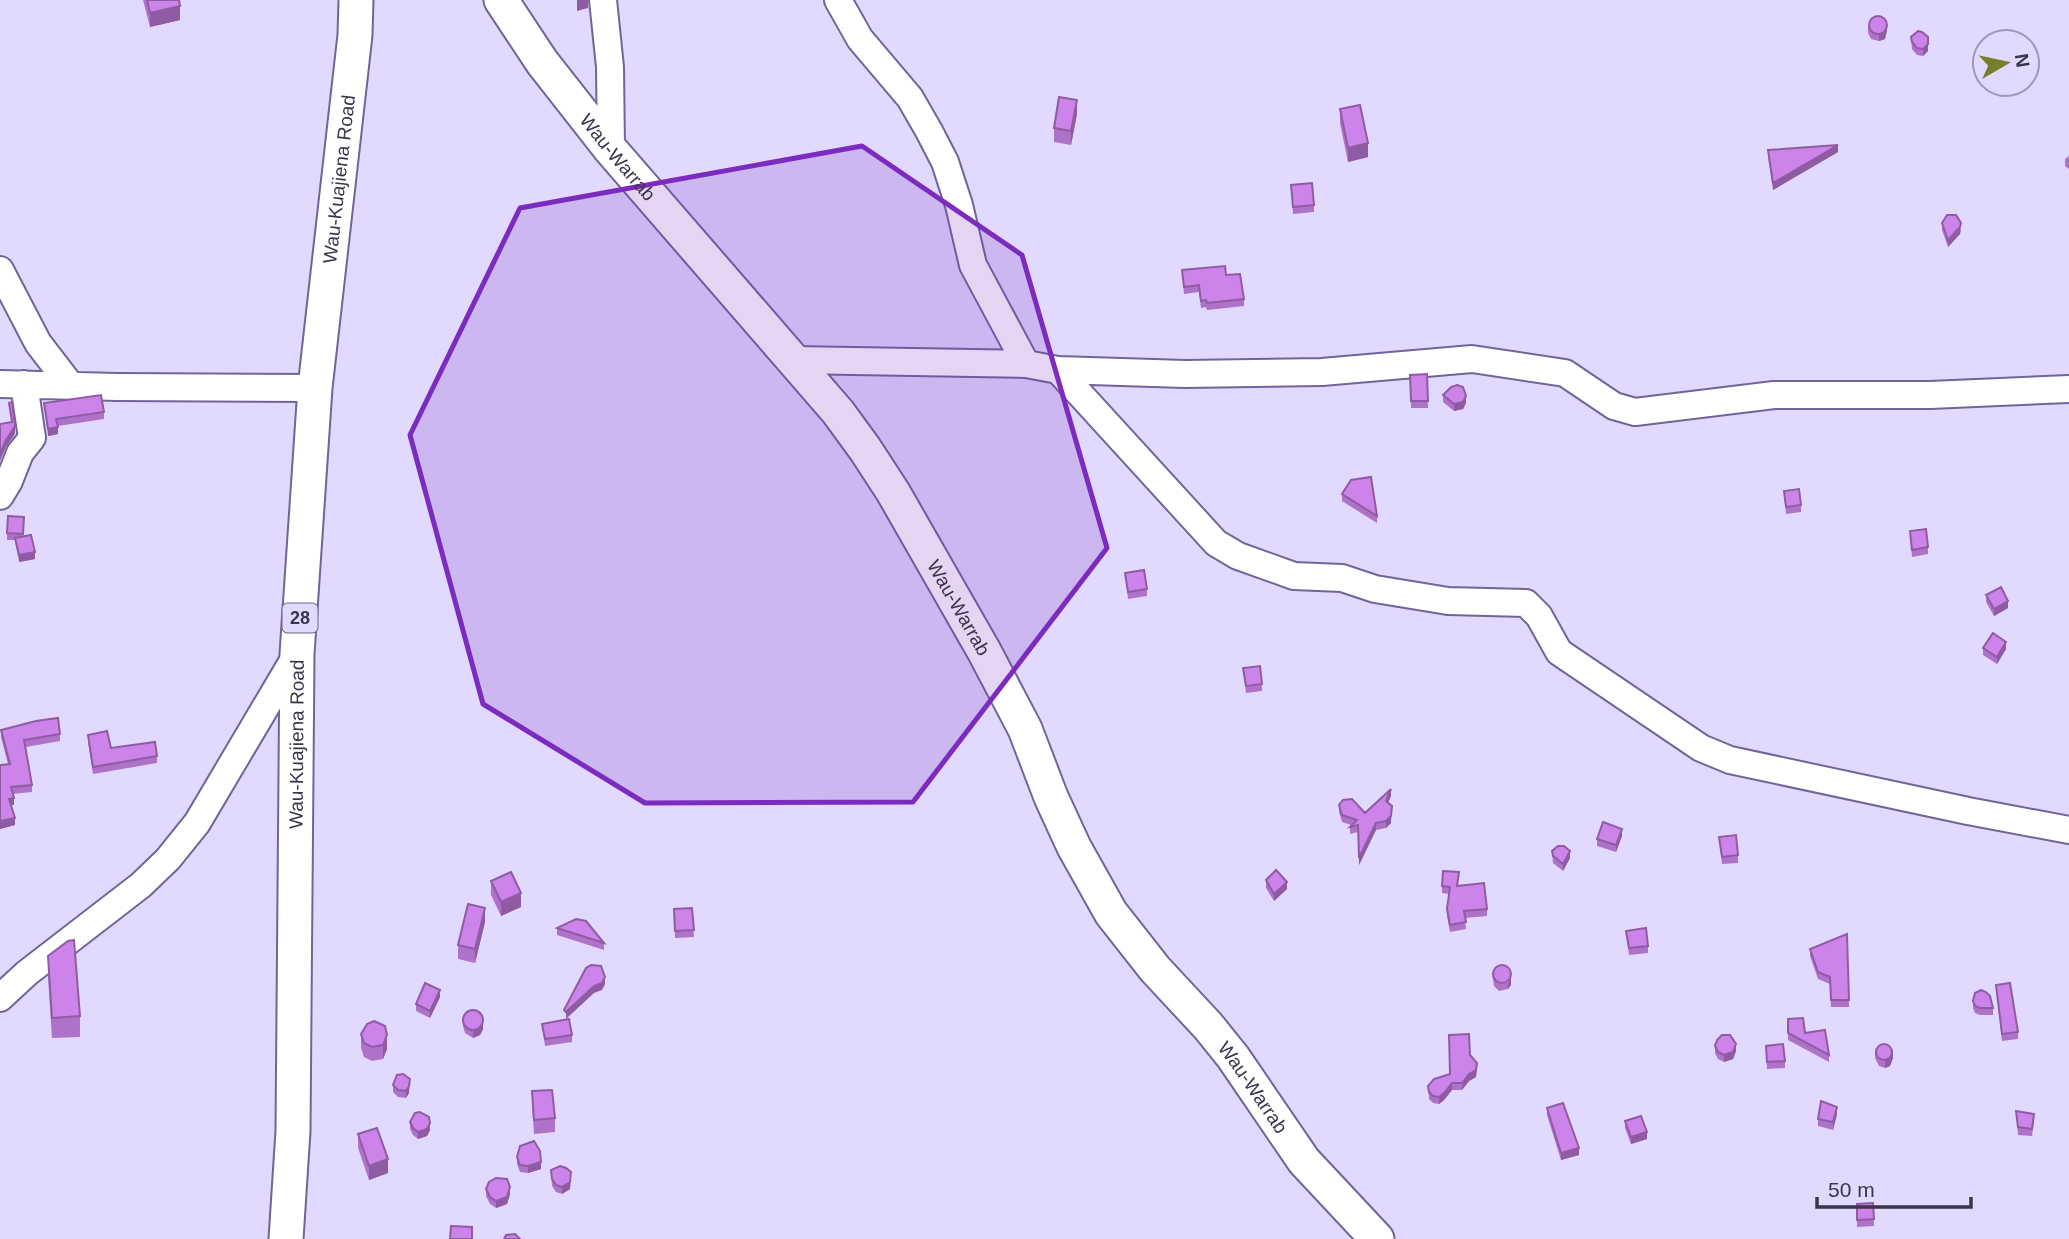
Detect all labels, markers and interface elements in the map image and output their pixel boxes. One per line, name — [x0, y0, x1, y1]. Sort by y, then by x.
north arrow — [1971, 28, 2041, 98]
text: N — [2011, 52, 2034, 69]
street label: Wau-Kuajiena Road — [319, 94, 359, 265]
street label: Wau-Warrab — [576, 109, 660, 205]
street label: Wau-Warrab — [924, 556, 995, 659]
road number: 28 — [282, 604, 318, 632]
street label: Wau-Kuajiena Road — [285, 659, 307, 829]
street label: Wau-Warrab — [1214, 1037, 1292, 1137]
scale bar — [1817, 1166, 1971, 1210]
text: 50 m — [1828, 1178, 1875, 1201]

